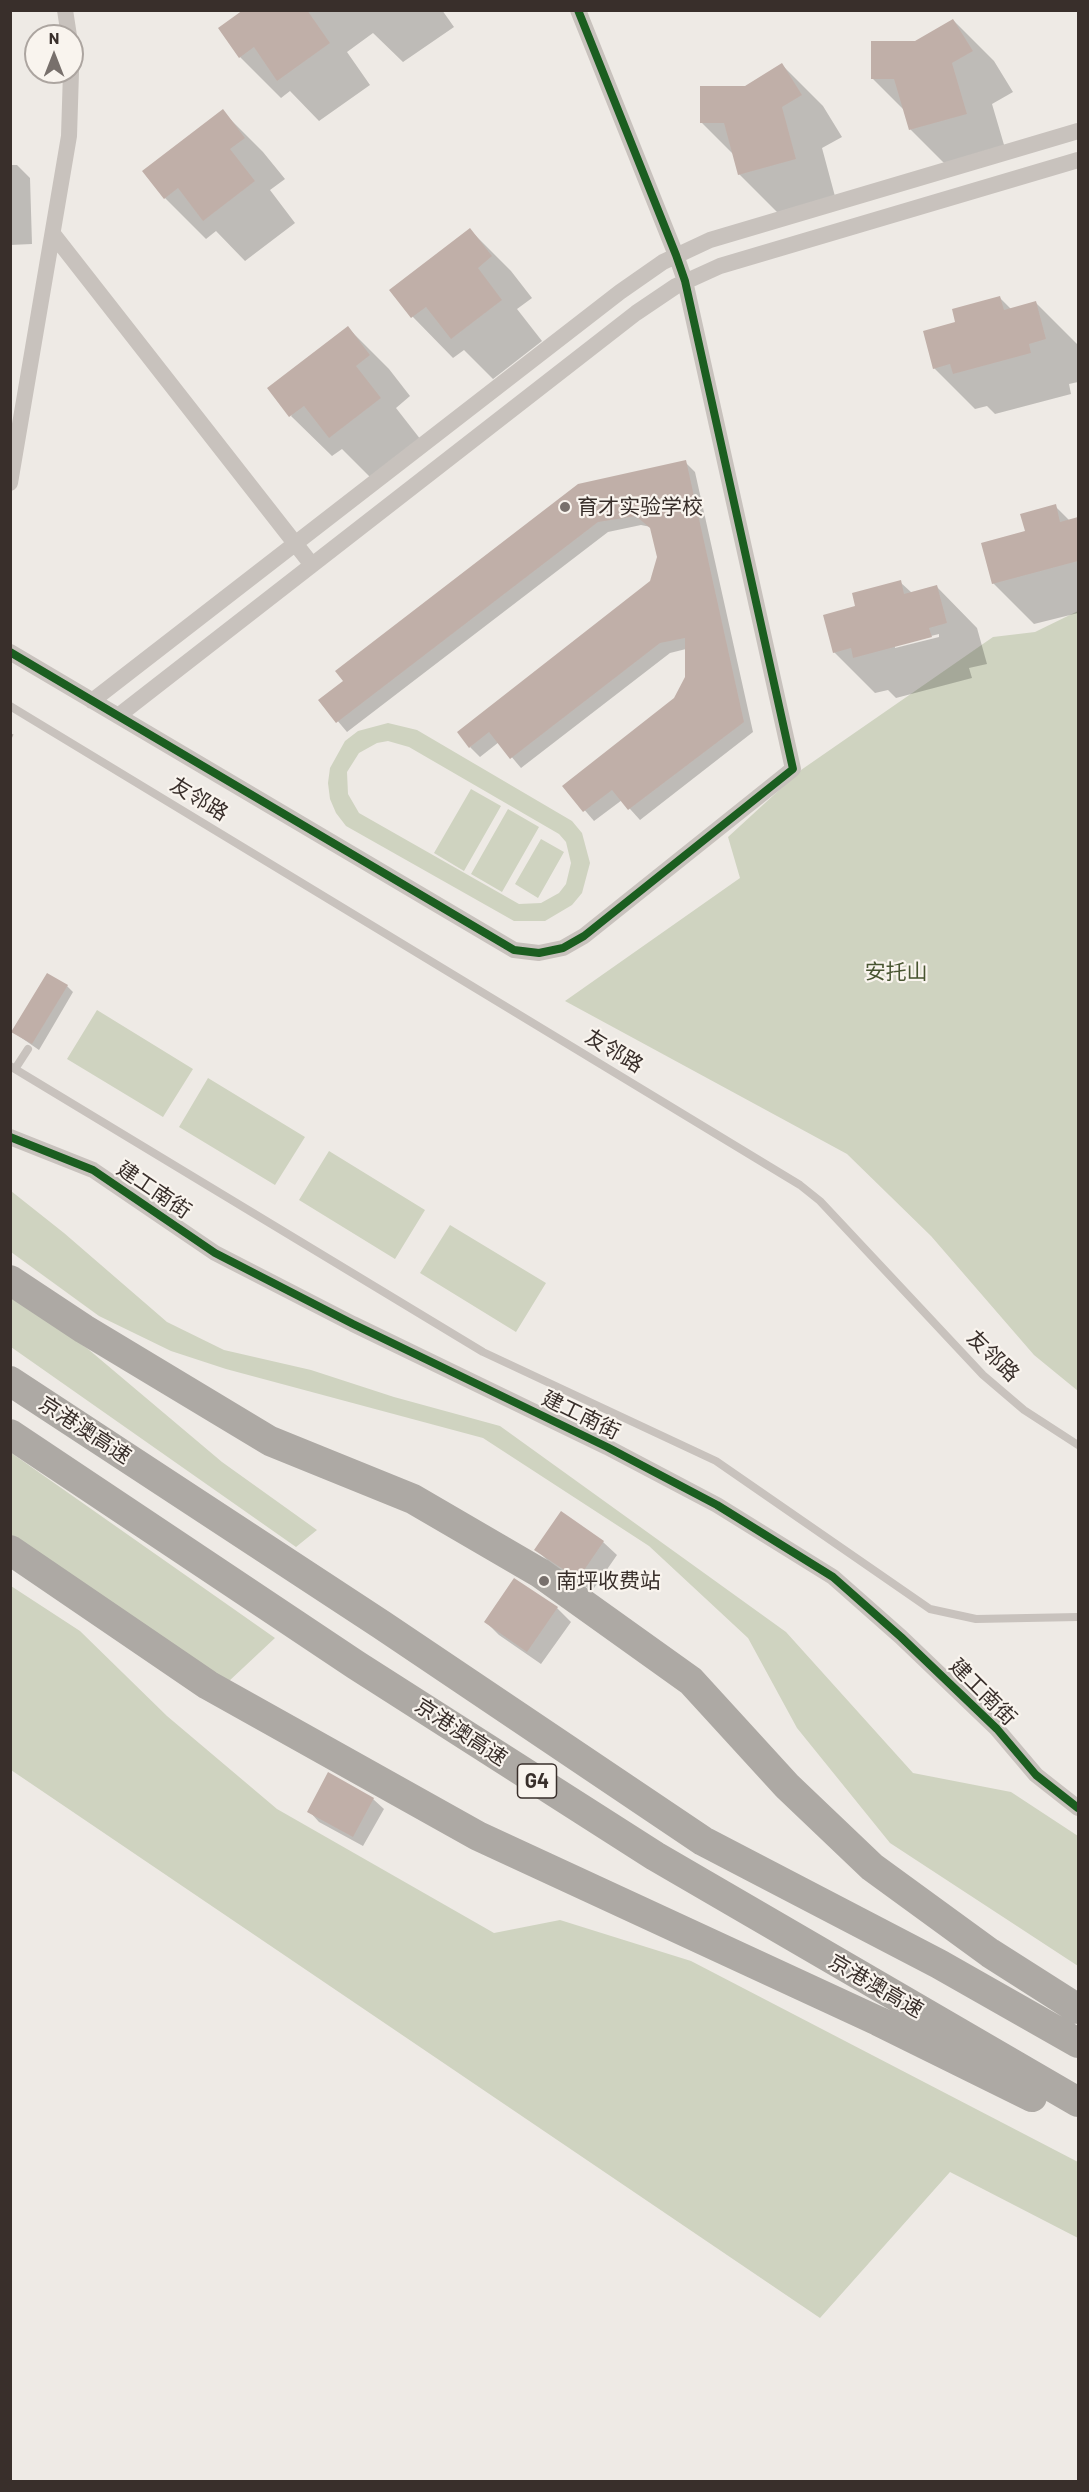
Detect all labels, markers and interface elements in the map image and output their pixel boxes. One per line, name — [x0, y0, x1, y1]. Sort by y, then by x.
north arrow — [24, 24, 84, 84]
text: N — [49, 28, 59, 47]
place label: 育才实验学校 — [577, 494, 703, 520]
marker: 育才实验学校 — [558, 500, 572, 514]
street label: 友邻路 — [166, 772, 232, 826]
park label: 安托山 — [865, 959, 927, 985]
street label: 友邻路 — [581, 1024, 647, 1078]
street label: 建工南街 — [112, 1156, 196, 1224]
street label: 友邻路 — [962, 1325, 1024, 1387]
street label: 建工南街 — [538, 1385, 624, 1445]
street label: 京港澳高速 — [34, 1391, 136, 1469]
place label: 南坪收费站 — [556, 1568, 661, 1594]
marker: 南坪收费站 — [537, 1574, 551, 1588]
street label: 建工南街 — [944, 1653, 1022, 1731]
street label: 京港澳高速 — [410, 1693, 512, 1771]
road number: G4 — [518, 1764, 556, 1798]
street label: 京港澳高速 — [824, 1949, 928, 2023]

